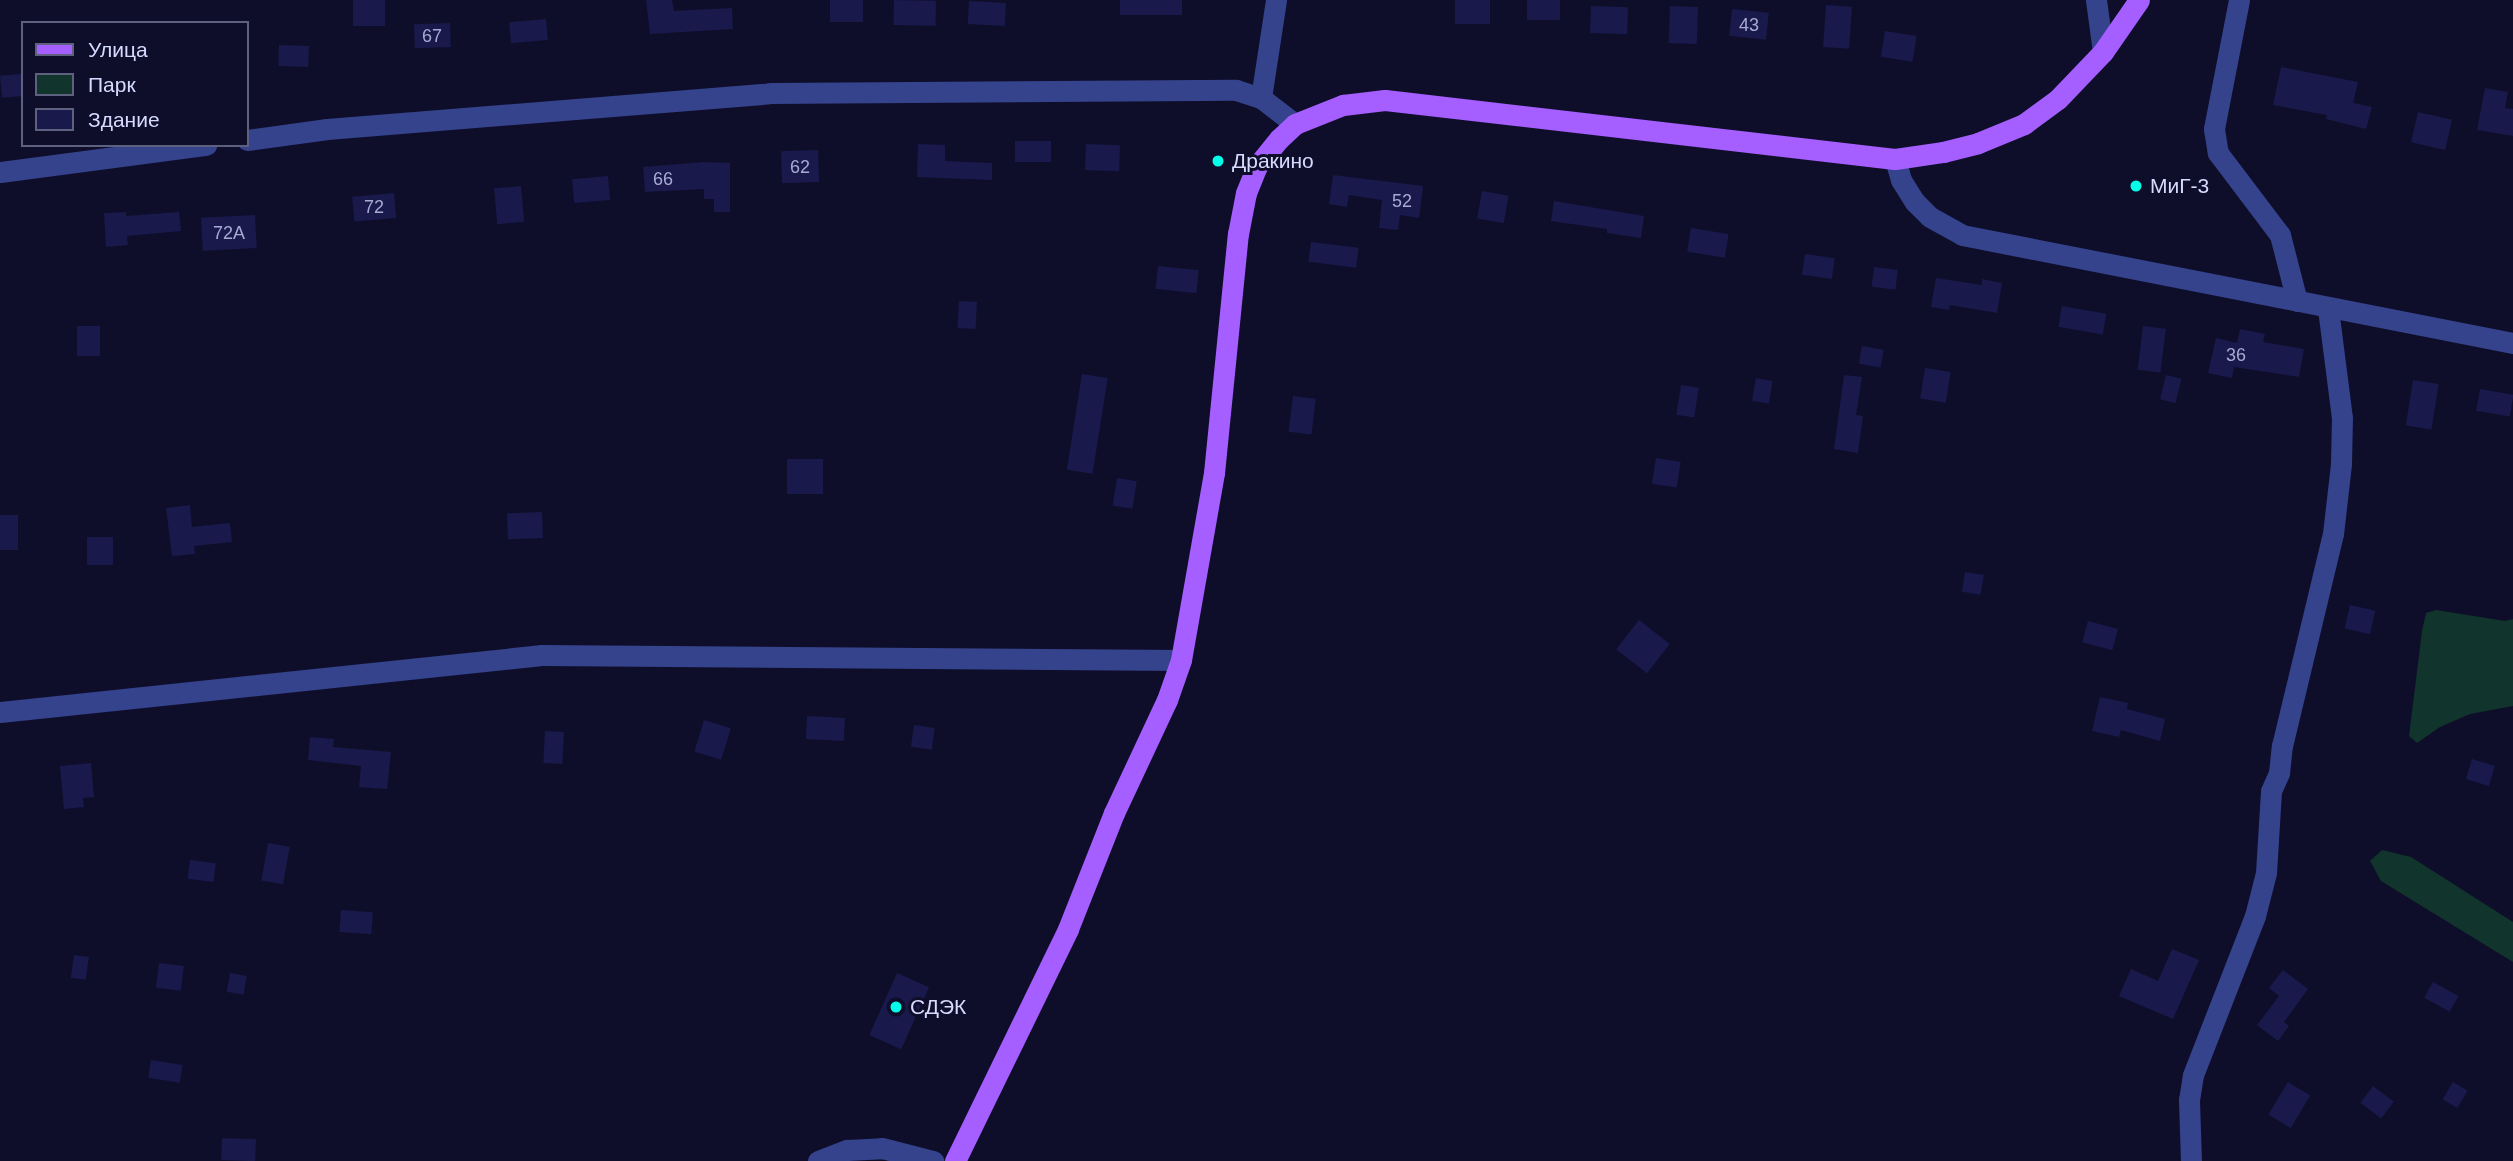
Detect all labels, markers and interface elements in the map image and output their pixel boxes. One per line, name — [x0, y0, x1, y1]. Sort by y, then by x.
house number: 43 — [1739, 14, 1759, 36]
legend — [21, 21, 248, 147]
house number: 67 — [422, 25, 442, 47]
text: Улица — [88, 38, 148, 61]
text: Парк — [88, 73, 136, 96]
text: Здание — [88, 108, 160, 131]
place label: Дракино — [1232, 148, 1314, 174]
marker: Дракино — [1210, 153, 1226, 169]
house number: 62 — [790, 156, 810, 178]
house number: 66 — [653, 168, 673, 190]
place label: МиГ-3 — [2150, 173, 2209, 199]
marker: МиГ-3 — [2128, 178, 2144, 194]
house number: 52 — [1392, 190, 1412, 212]
house number: 72 — [364, 196, 384, 218]
house number: 72А — [213, 222, 245, 244]
house number: 36 — [2226, 344, 2246, 366]
place label: СДЭК — [910, 994, 966, 1020]
marker: СДЭК — [888, 999, 904, 1015]

